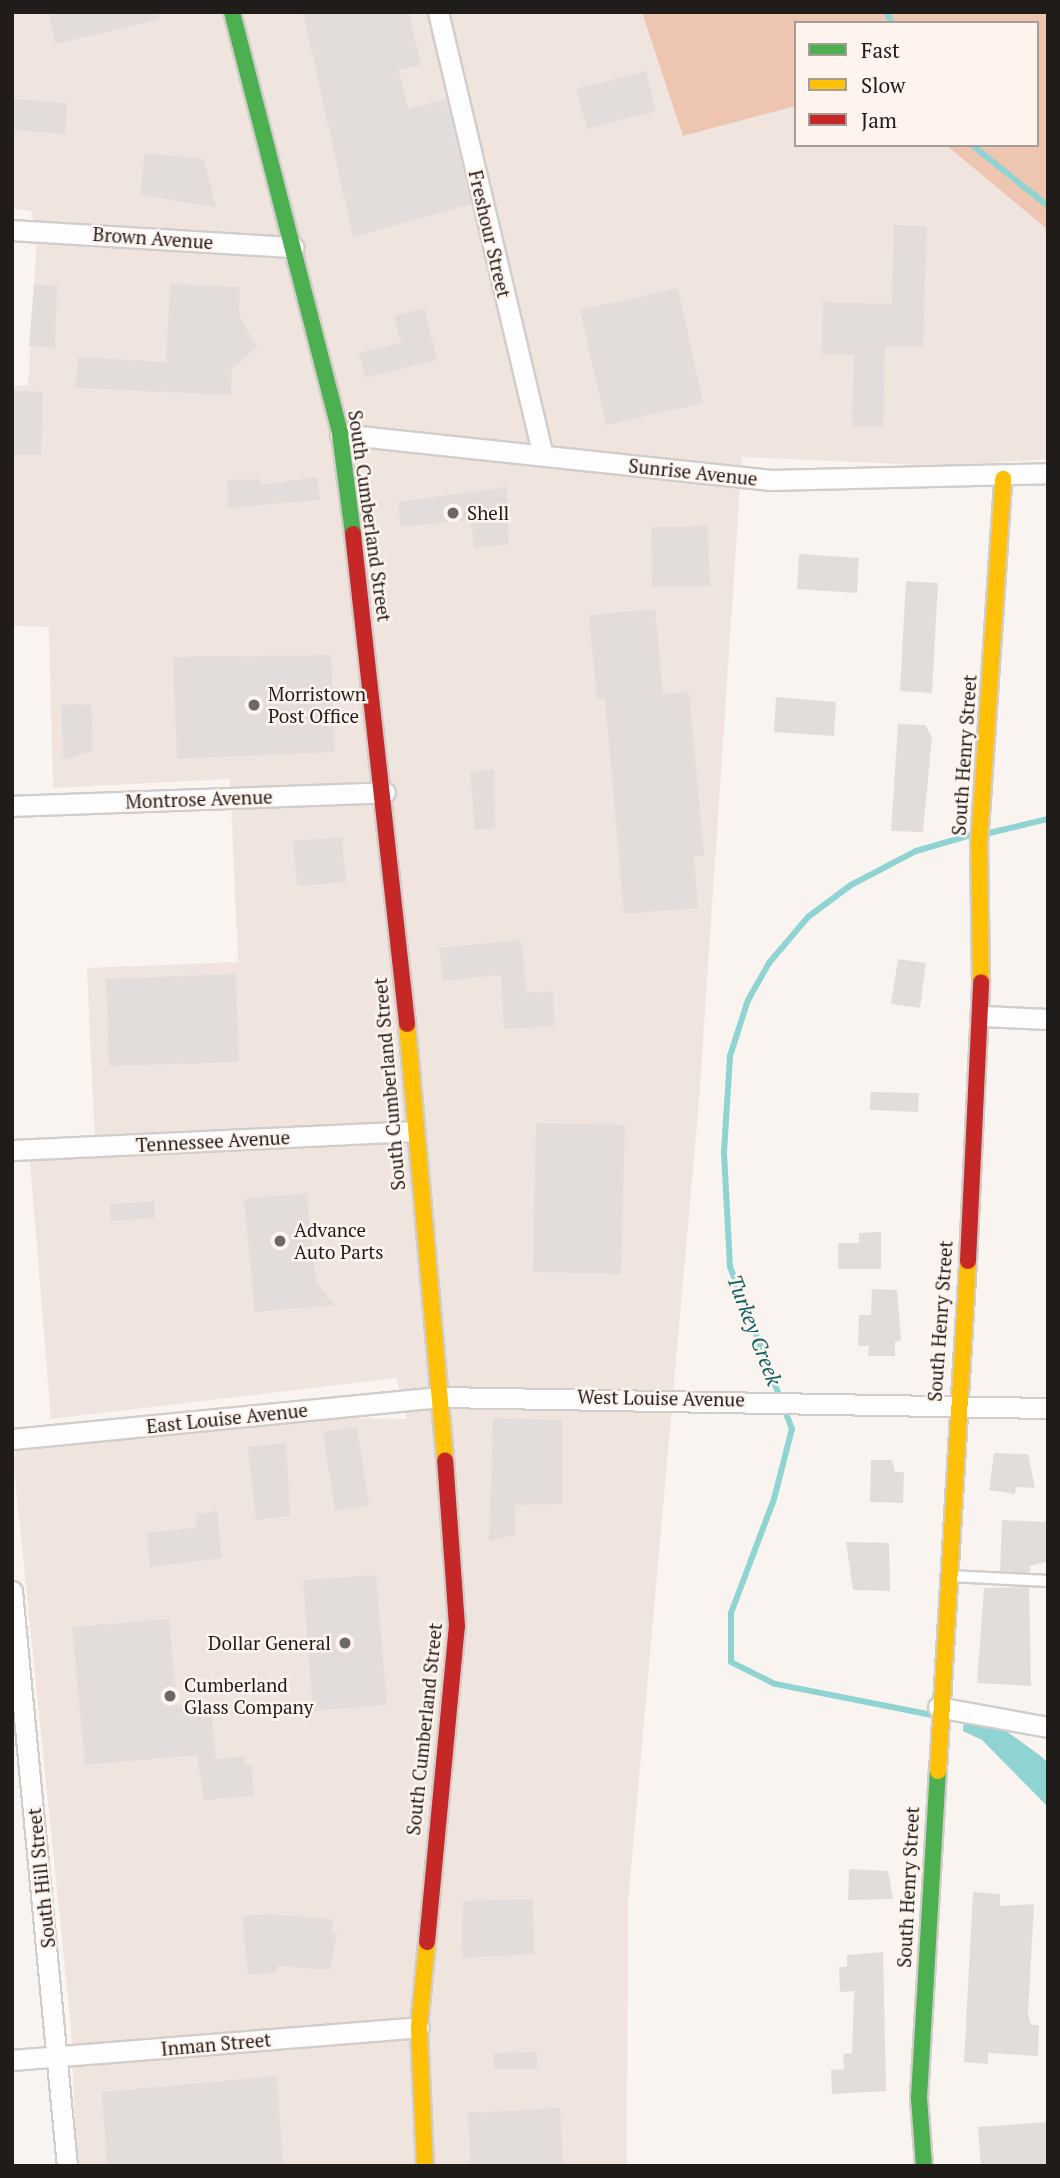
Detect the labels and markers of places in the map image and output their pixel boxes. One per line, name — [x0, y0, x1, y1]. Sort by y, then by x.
place label: Shell — [467, 502, 509, 524]
marker: Shell — [445, 505, 461, 521]
place label: Morristown Post Office — [268, 683, 366, 727]
marker: Morristown Post Office — [246, 697, 262, 713]
place label: Advance Auto Parts — [294, 1219, 384, 1263]
marker: Advance Auto Parts — [272, 1233, 288, 1249]
place label: Dollar General — [208, 1632, 331, 1654]
marker: Dollar General — [337, 1635, 353, 1651]
place label: Cumberland Glass Company — [184, 1674, 313, 1718]
marker: Cumberland Glass Company — [162, 1688, 178, 1704]

